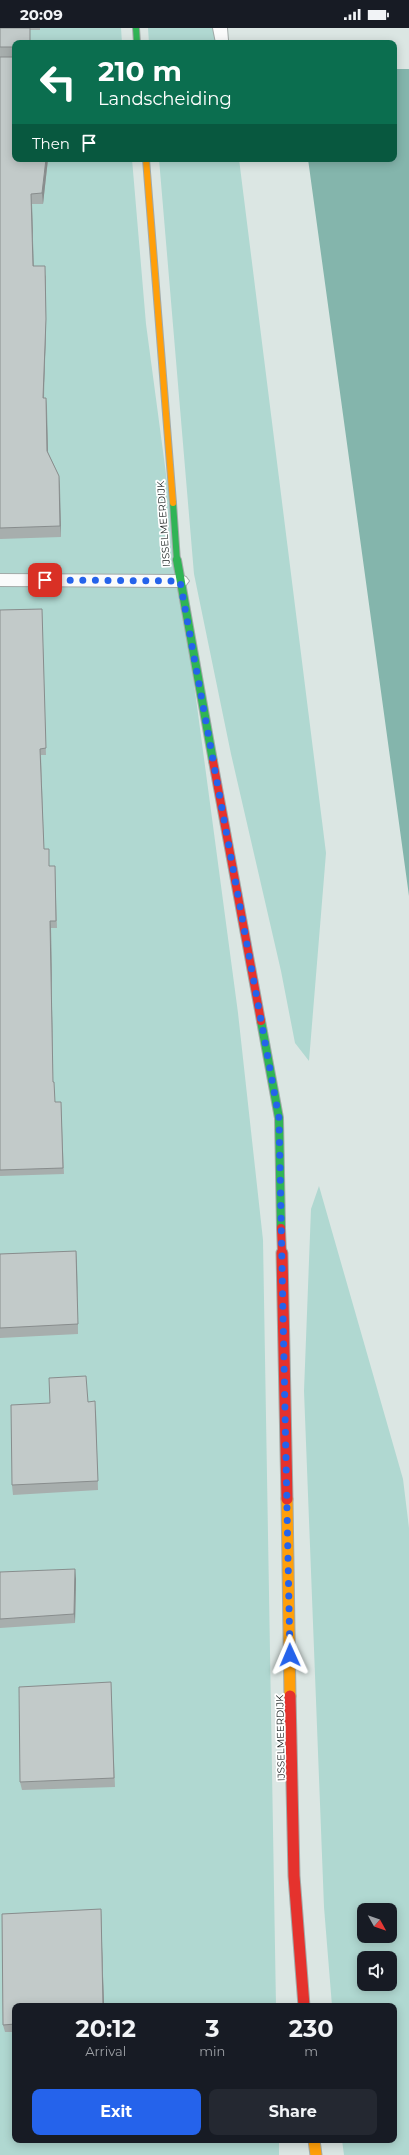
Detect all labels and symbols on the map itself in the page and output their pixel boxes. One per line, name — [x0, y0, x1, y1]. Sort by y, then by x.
street label: IJSSELMEERDIJK — [154, 480, 173, 568]
pin — [28, 563, 62, 597]
position arrow — [269, 1634, 311, 1676]
street label: IJSSELMEERDIJK — [273, 1694, 288, 1781]
north arrow — [357, 1903, 397, 1943]

